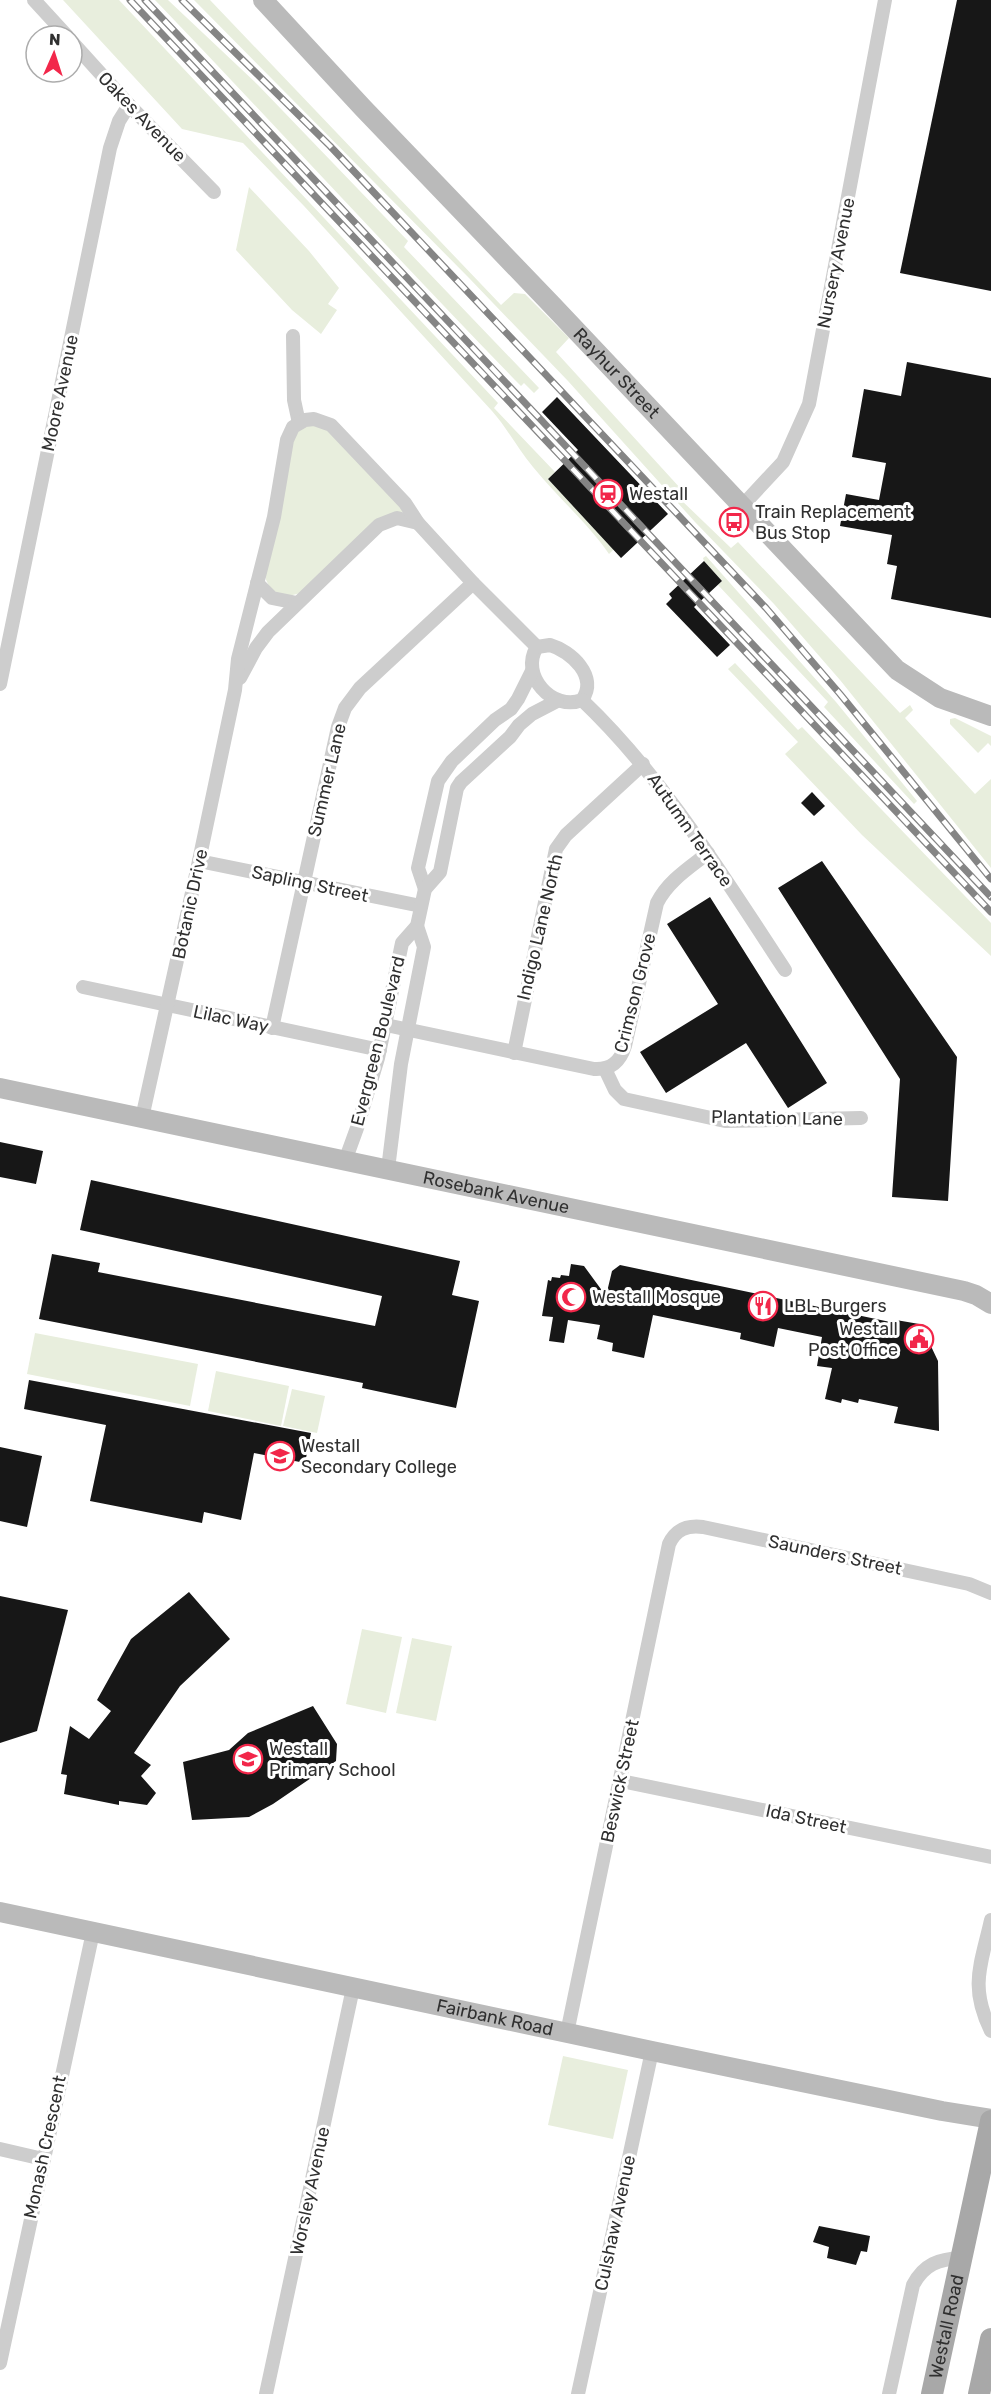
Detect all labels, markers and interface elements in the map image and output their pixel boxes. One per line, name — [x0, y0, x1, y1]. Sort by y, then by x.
north arrow — [24, 24, 84, 84]
text: N — [49, 30, 61, 49]
street label: Oakes Avenue — [93, 67, 191, 167]
street label: Nursery Avenue — [813, 196, 859, 330]
street label: Rayhur Street — [569, 323, 664, 423]
street label: Moore Avenue — [37, 333, 83, 453]
station icon: Westall — [592, 478, 624, 510]
place label: Westall — [629, 483, 688, 505]
place label: Train Replacement Bus Stop — [755, 501, 911, 544]
bus stop icon: Train Replacement Bus Stop — [718, 506, 750, 538]
street label: Summer Lane — [303, 721, 351, 839]
street label: Autumn Terrace — [643, 769, 737, 891]
street label: Botanic Drive — [168, 847, 212, 961]
street label: Indigo Lane North — [512, 852, 568, 1002]
street label: Sapling Street — [250, 861, 370, 907]
street label: Crimson Grove — [609, 931, 661, 1055]
street label: Evergreen Boulevard — [346, 954, 410, 1128]
street label: Lilac Way — [191, 1000, 271, 1038]
street label: Plantation Lane — [711, 1106, 843, 1130]
street label: Rosebank Avenue — [421, 1166, 571, 1219]
mosque icon: Westall Mosque — [555, 1281, 587, 1313]
place label: Westall Mosque — [592, 1286, 721, 1308]
restaurant icon: LBL Burgers — [747, 1290, 779, 1322]
place label: LBL Burgers — [784, 1295, 887, 1317]
place label: Westall Post Office — [808, 1318, 898, 1361]
public building icon: Westall Post Office — [903, 1323, 935, 1355]
place label: Westall Secondary College — [301, 1435, 457, 1478]
school or university icon: Westall Secondary College — [264, 1440, 296, 1472]
street label: Saunders Street — [766, 1530, 904, 1580]
street label: Beswick Street — [596, 1717, 644, 1845]
place label: Westall Primary School — [269, 1738, 396, 1781]
school or university icon: Westall Primary School — [232, 1743, 264, 1775]
street label: Ida Street — [764, 1800, 848, 1838]
street label: Fairbank Road — [434, 1994, 555, 2041]
street label: Monash Crescent — [19, 2073, 71, 2221]
street label: Worsley Avenue — [286, 2125, 334, 2257]
street label: Culshaw Avenue — [590, 2153, 640, 2293]
street label: Westall Road — [925, 2272, 969, 2381]

